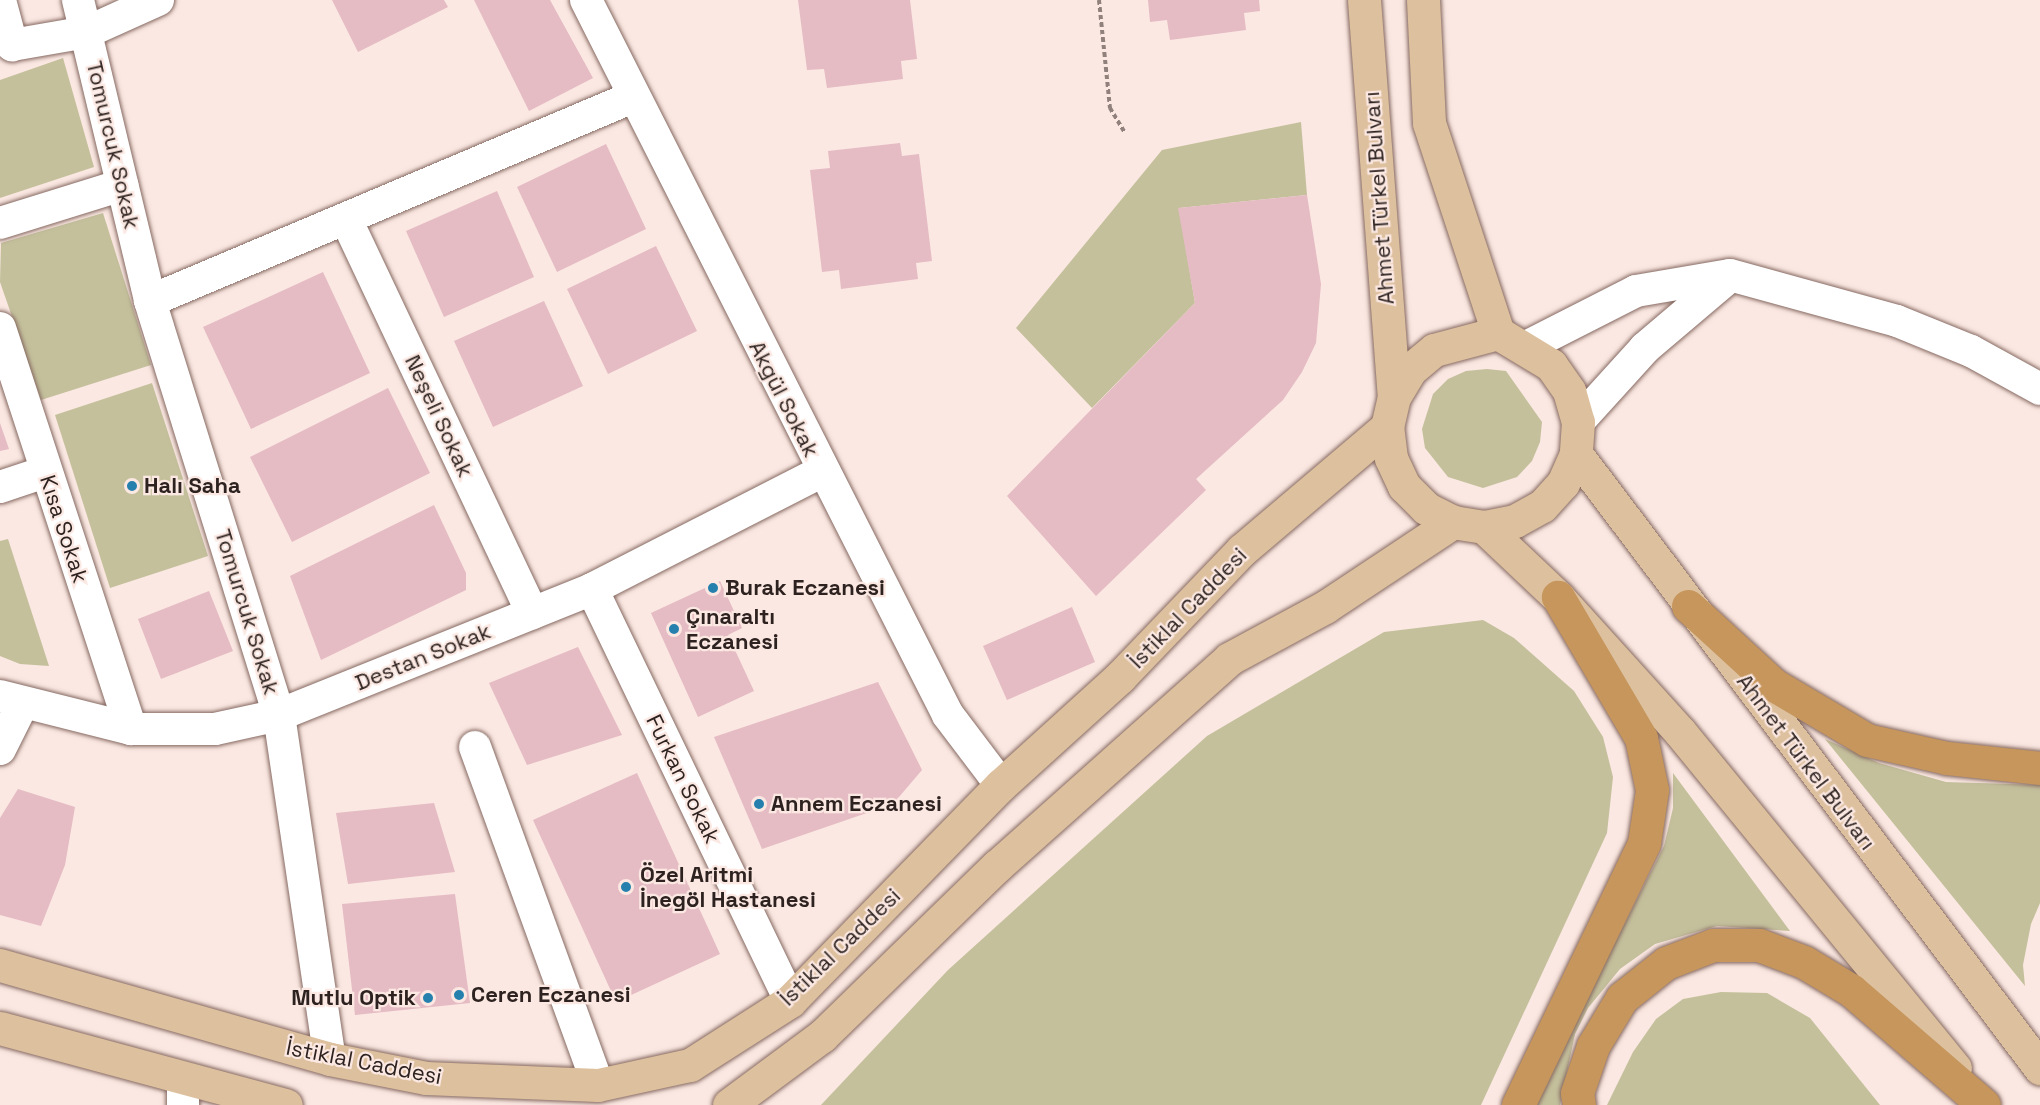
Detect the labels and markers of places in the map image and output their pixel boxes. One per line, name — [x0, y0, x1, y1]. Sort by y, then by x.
place label: Halı Saha — [144, 473, 241, 499]
marker: Halı Saha — [125, 479, 139, 493]
place label: Burak Eczanesi — [725, 575, 885, 601]
marker: Burak Eczanesi — [706, 581, 720, 595]
place label: Çınaraltı Eczanesi — [686, 603, 779, 654]
marker: Çınaraltı Eczanesi — [667, 622, 681, 636]
place label: Annem Eczanesi — [771, 791, 942, 817]
marker: Annem Eczanesi — [752, 797, 766, 811]
place label: Özel Aritmi İnegöl Hastanesi — [640, 861, 816, 912]
marker: Özel Aritmi İnegöl Hastanesi — [617, 878, 635, 896]
place label: Ceren Eczanesi — [471, 982, 631, 1008]
place label: Mutlu Optik — [291, 985, 416, 1011]
marker: Ceren Eczanesi — [452, 988, 466, 1002]
marker: Mutlu Optik — [421, 991, 435, 1005]

